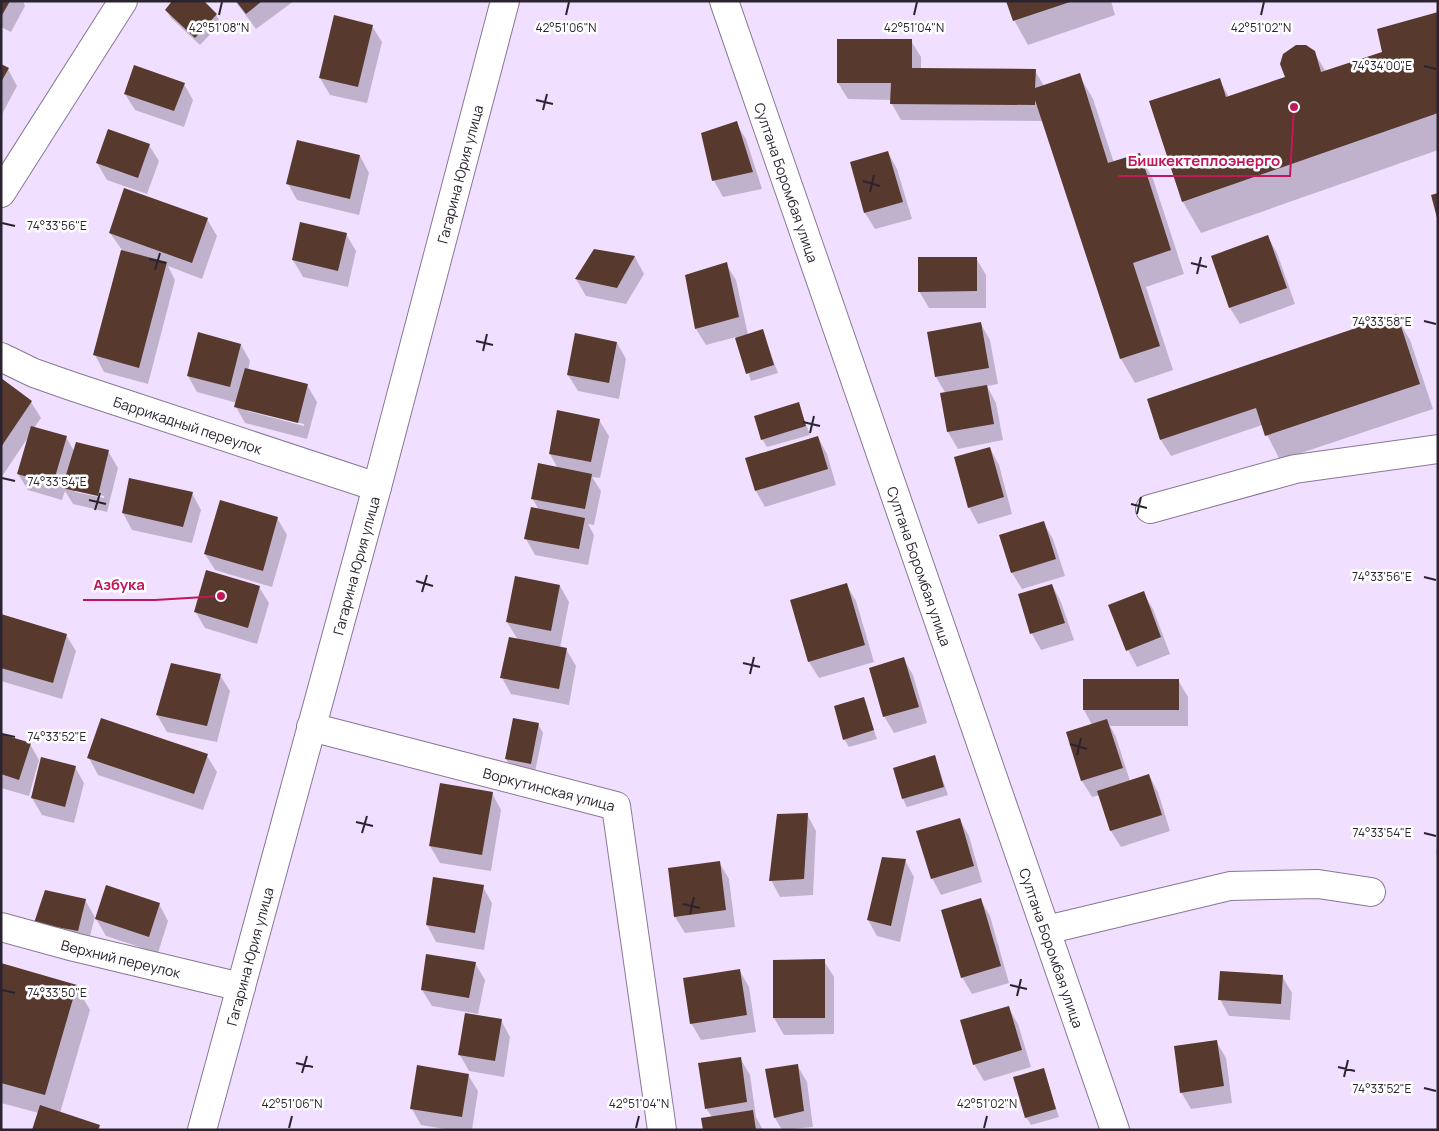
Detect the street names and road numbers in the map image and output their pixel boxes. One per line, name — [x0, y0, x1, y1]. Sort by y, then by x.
street label: Султана Боромбая улица — [750, 100, 823, 265]
street label: Гагарина Юрия улица — [432, 103, 487, 245]
street label: Баррикадный переулок — [111, 391, 266, 458]
street label: Султана Боромбая улица — [883, 484, 956, 648]
street label: Гагарина Юрия улица — [328, 494, 384, 637]
street label: Воркутинская улица — [481, 763, 617, 815]
street label: Султана Боромбая улица — [1015, 865, 1088, 1030]
street label: Гагарина Юрия улица — [221, 885, 277, 1028]
street label: Верхний переулок — [59, 934, 184, 982]

